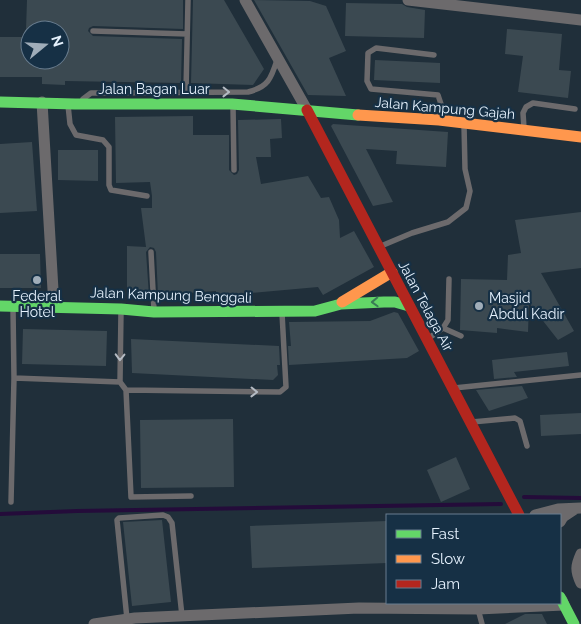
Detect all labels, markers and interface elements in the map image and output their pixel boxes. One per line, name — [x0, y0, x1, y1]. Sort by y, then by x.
north arrow — [20, 20, 70, 70]
text: N — [48, 33, 67, 49]
street label: Jalan Bagan Luar — [98, 81, 210, 97]
one-way arrow — [222, 87, 230, 97]
street label: Jalan Kampung Gajah — [374, 94, 516, 122]
street label: Jalan Telaga Air — [395, 258, 457, 354]
marker: Federal Hotel — [31, 274, 43, 286]
street label: Jalan Kampung Benggali — [90, 284, 252, 306]
place label: Federal Hotel — [12, 288, 62, 320]
place label: Masjid Abdul Kadir — [489, 290, 564, 322]
one-way arrow — [371, 297, 378, 307]
marker: Masjid Abdul Kadir — [473, 300, 485, 312]
one-way arrow — [115, 354, 126, 362]
one-way arrow — [251, 386, 259, 397]
legend — [386, 514, 561, 604]
text: Fast — [431, 525, 459, 543]
text: Slow — [431, 550, 465, 568]
text: Jam — [431, 575, 460, 593]

